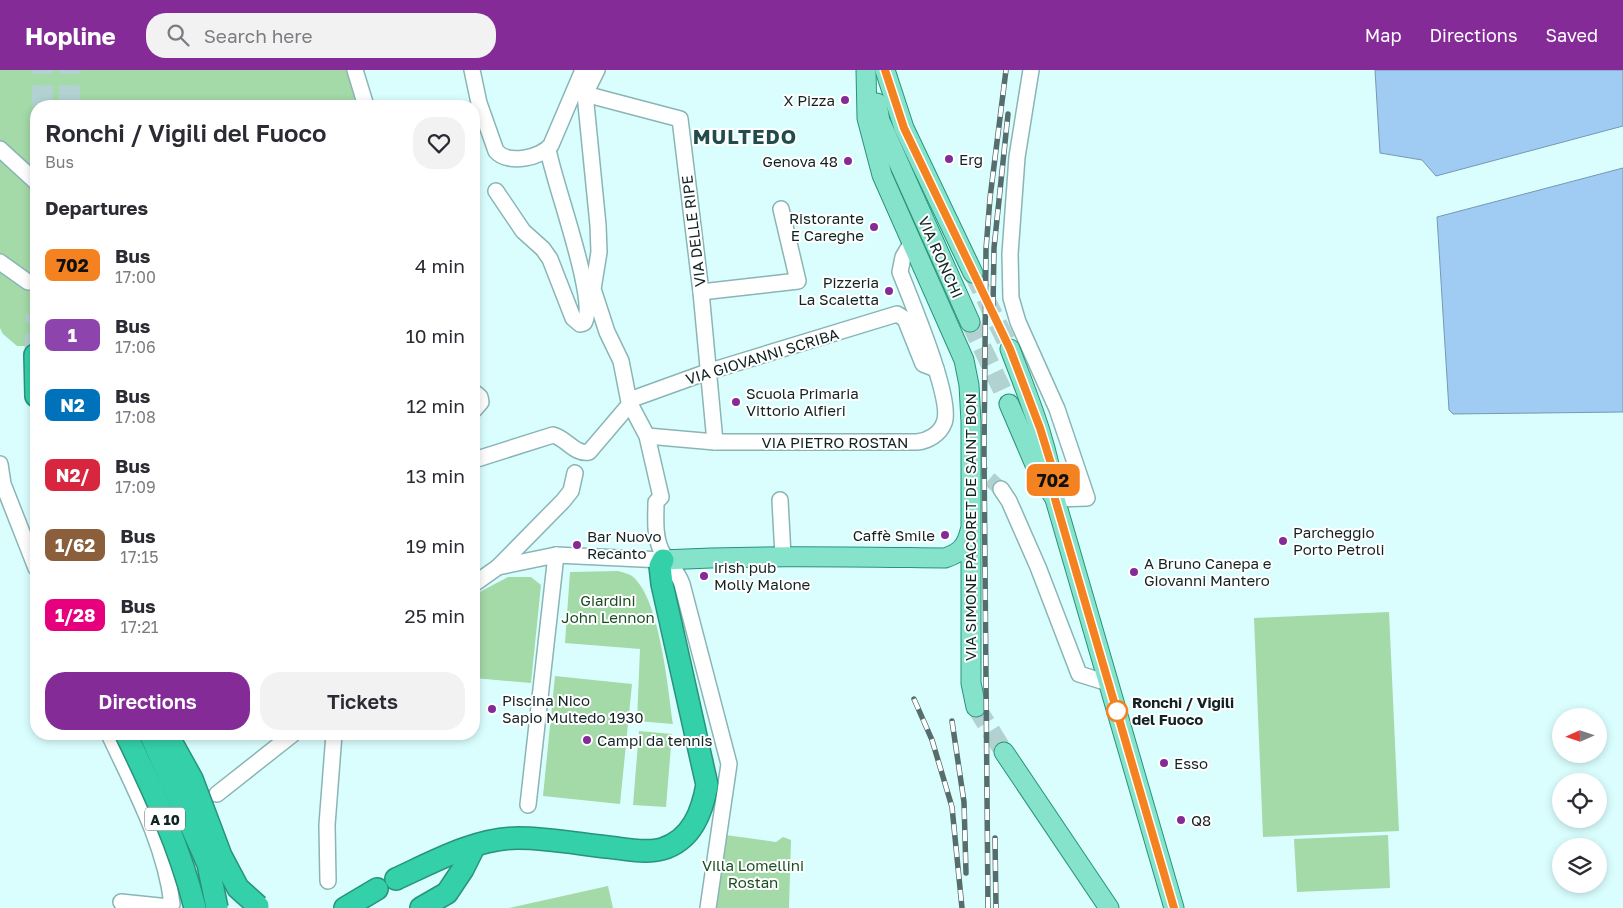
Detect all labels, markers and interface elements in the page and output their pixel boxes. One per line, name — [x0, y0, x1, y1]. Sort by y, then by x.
search box — [146, 13, 496, 58]
text: Hopline — [25, 21, 116, 50]
icon: search — [164, 21, 192, 49]
text: Search here — [204, 24, 313, 47]
text: Map — [1365, 24, 1401, 46]
text: Directions — [1429, 24, 1517, 46]
text: Saved — [1545, 24, 1598, 46]
place label: X Pizza — [784, 91, 835, 109]
marker: X Pizza — [839, 94, 851, 106]
button: heart — [413, 117, 465, 169]
text: Ronchi / Vigili del Fuoco — [45, 118, 326, 147]
district label: MULTEDO — [693, 124, 797, 148]
place label: Erg — [959, 150, 983, 168]
text: Bus — [45, 152, 74, 172]
place label: Genova 48 — [762, 152, 838, 170]
marker: Erg — [943, 153, 955, 165]
marker: Genova 48 — [842, 155, 854, 167]
street label: VIA DELLE RIPE — [677, 174, 709, 288]
text: Departures — [45, 196, 148, 219]
place label: Ristorante E Careghe — [789, 209, 864, 244]
street label: VIA RONCHI — [915, 213, 967, 301]
marker: Ristorante E Careghe — [868, 221, 880, 233]
text: Bus — [115, 244, 150, 267]
text: 702 — [56, 254, 89, 276]
text: 4 min — [415, 254, 465, 277]
text: 17:00 — [115, 267, 156, 287]
place label: Pizzeria La Scaletta — [798, 273, 879, 308]
marker: Pizzeria La Scaletta — [883, 285, 895, 297]
text: Bus — [115, 314, 150, 337]
text: 1 — [68, 324, 77, 346]
text: 10 min — [406, 324, 465, 347]
street label: VIA GIOVANNI SCRIBA — [683, 324, 841, 388]
text: 17:06 — [115, 337, 156, 357]
text: Bus — [115, 384, 150, 407]
place label: Scuola Primaria Vittorio Alfieri — [746, 384, 859, 419]
street label: VIA SIMONE PACORET DE SAINT BON — [961, 393, 979, 661]
text: N2 — [60, 394, 85, 416]
text: 12 min — [406, 394, 465, 417]
marker: Scuola Primaria Vittorio Alfieri — [730, 396, 742, 408]
text: 17:08 — [115, 407, 156, 427]
street label: VIA PIETRO ROSTAN — [761, 433, 909, 451]
text: Bus — [115, 454, 150, 477]
text: N2/ — [56, 464, 89, 486]
text: 13 min — [406, 464, 465, 487]
line badge: 702 — [1024, 464, 1082, 496]
text: 702 — [1037, 469, 1069, 491]
text: 17:09 — [115, 477, 156, 497]
place label: Parcheggio Porto Petroli — [1293, 523, 1384, 558]
text: Bus — [120, 524, 156, 547]
place label: Caffè Smile — [853, 526, 935, 544]
place label: Bar Nuovo Recanto — [587, 527, 661, 562]
marker: Caffè Smile — [939, 529, 951, 541]
text: 1/62 — [55, 534, 95, 556]
text: 19 min — [406, 534, 465, 557]
marker: Parcheggio Porto Petroli — [1277, 535, 1289, 547]
marker: Bar Nuovo Recanto — [571, 539, 583, 551]
text: 17:15 — [120, 547, 158, 567]
place label: A Bruno Canepa e Giovanni Mantero — [1144, 554, 1272, 589]
place label: irish pub Molly Malone — [714, 558, 811, 593]
marker: A Bruno Canepa e Giovanni Mantero — [1128, 566, 1140, 578]
marker: irish pub Molly Malone — [698, 570, 710, 582]
park label: Giardini John Lennon — [561, 591, 655, 626]
text: Bus — [120, 594, 156, 617]
text: 1/28 — [55, 604, 95, 626]
text: 25 min — [405, 604, 465, 627]
text: 17:21 — [120, 617, 159, 637]
button: Directions — [45, 672, 250, 730]
button: Tickets — [260, 672, 465, 730]
place label: Piscina Nico Sapio Multedo 1930 — [502, 691, 644, 726]
place label: Ronchi / Vigili del Fuoco — [1132, 693, 1234, 728]
marker: Ronchi / Vigili del Fuoco — [1106, 700, 1128, 722]
marker: Piscina Nico Sapio Multedo 1930 — [486, 703, 498, 715]
north arrow — [1552, 708, 1608, 762]
map controls — [1552, 708, 1607, 893]
place label: Campi da tennis — [597, 731, 713, 749]
marker: Campi da tennis — [581, 734, 593, 746]
place label: Esso — [1174, 754, 1208, 772]
marker: Esso — [1158, 757, 1170, 769]
button: locate — [1552, 773, 1607, 828]
road number: A 10 — [145, 808, 185, 831]
place label: Q8 — [1191, 811, 1211, 829]
marker: Q8 — [1175, 814, 1187, 826]
button: layers — [1552, 838, 1607, 893]
park label: Villa Lomellini Rostan — [702, 856, 804, 891]

